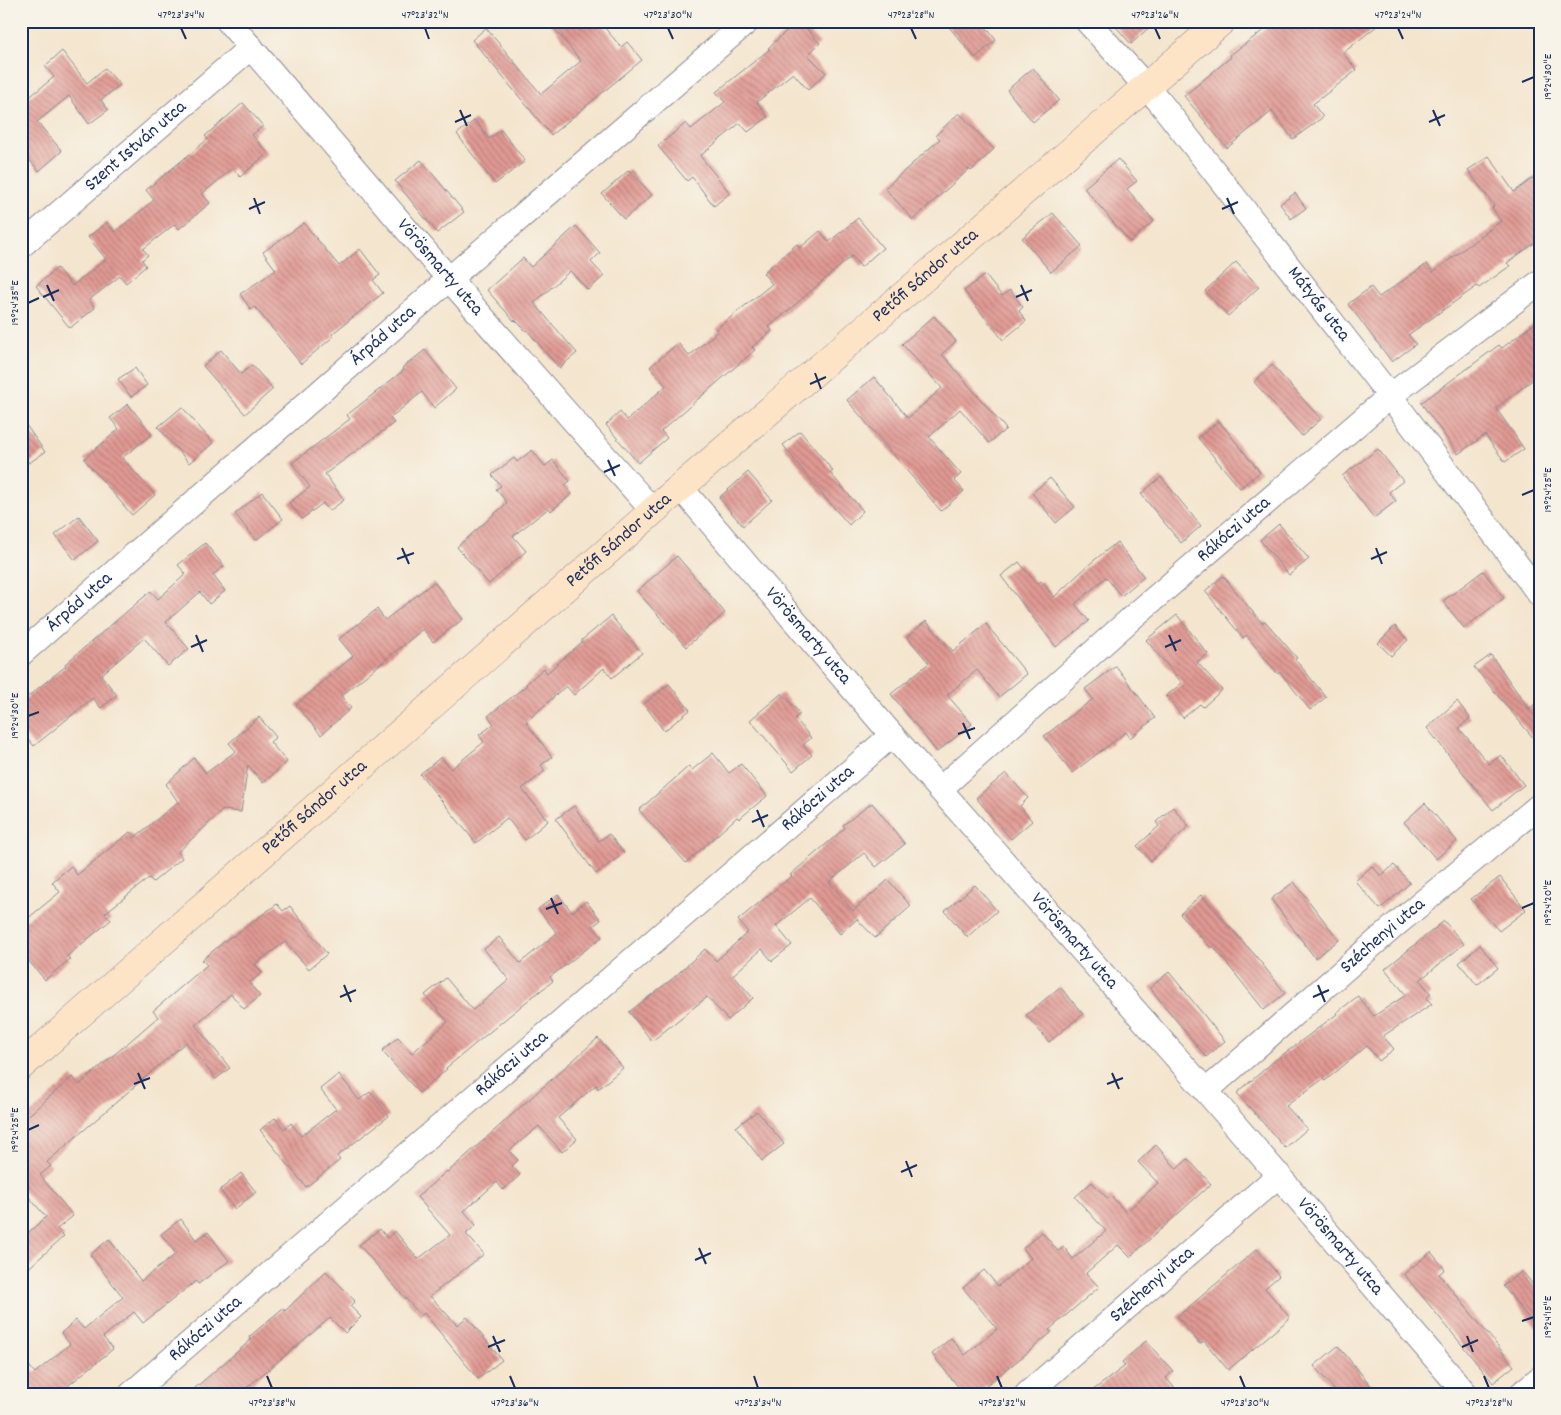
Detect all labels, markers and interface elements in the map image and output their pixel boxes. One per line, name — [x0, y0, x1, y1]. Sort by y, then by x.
text: 47°23'34"N — [158, 7, 205, 24]
text: 47°23'32"N — [401, 7, 449, 24]
text: 47°23'30"N — [644, 7, 692, 24]
text: 47°23'28"N — [888, 7, 934, 24]
text: 47°23'26"N — [1131, 7, 1179, 24]
text: 47°23'24"N — [1375, 7, 1421, 24]
text: 19°24'30"E — [1540, 53, 1557, 100]
street label: Szent István utca — [79, 94, 194, 198]
street label: Vörösmarty utca — [390, 213, 490, 323]
street label: Petőfi Sándor utca — [867, 222, 986, 330]
street label: Mátyás utca — [1280, 261, 1357, 349]
text: 19°24'35"E — [7, 280, 24, 326]
street label: Árpád utca — [344, 299, 423, 373]
text: 19°24'25"E — [1540, 467, 1557, 513]
street label: Petőfi Sándor utca — [560, 486, 679, 595]
street label: Rákóczi utca — [1191, 490, 1278, 569]
street label: Árpád utca — [41, 565, 120, 639]
street label: Vörösmarty utca — [758, 581, 858, 692]
text: 19°24'30"E — [7, 692, 24, 739]
street label: Petőfi Sándor utca — [256, 753, 374, 862]
street label: Rákóczi utca — [775, 759, 862, 838]
text: 19°24'20"E — [1540, 879, 1557, 926]
street label: Vörösmarty utca — [1024, 887, 1125, 996]
street label: Széchenyi utca — [1334, 891, 1432, 981]
street label: Rákóczi utca — [469, 1024, 555, 1104]
text: 19°24'25"E — [7, 1107, 24, 1153]
street label: Vörösmarty utca — [1290, 1192, 1390, 1302]
street label: Széchenyi utca — [1104, 1240, 1201, 1330]
street label: Rákóczi utca — [163, 1289, 249, 1369]
text: 19°24'15"E — [1540, 1295, 1557, 1338]
text: 47°23'38"N — [249, 1395, 295, 1412]
text: 47°23'36"N — [491, 1395, 539, 1412]
text: 47°23'34"N — [735, 1395, 782, 1412]
text: 47°23'32"N — [978, 1395, 1026, 1412]
text: 47°23'30"N — [1221, 1395, 1269, 1412]
text: 47°23'28"N — [1466, 1395, 1512, 1412]

